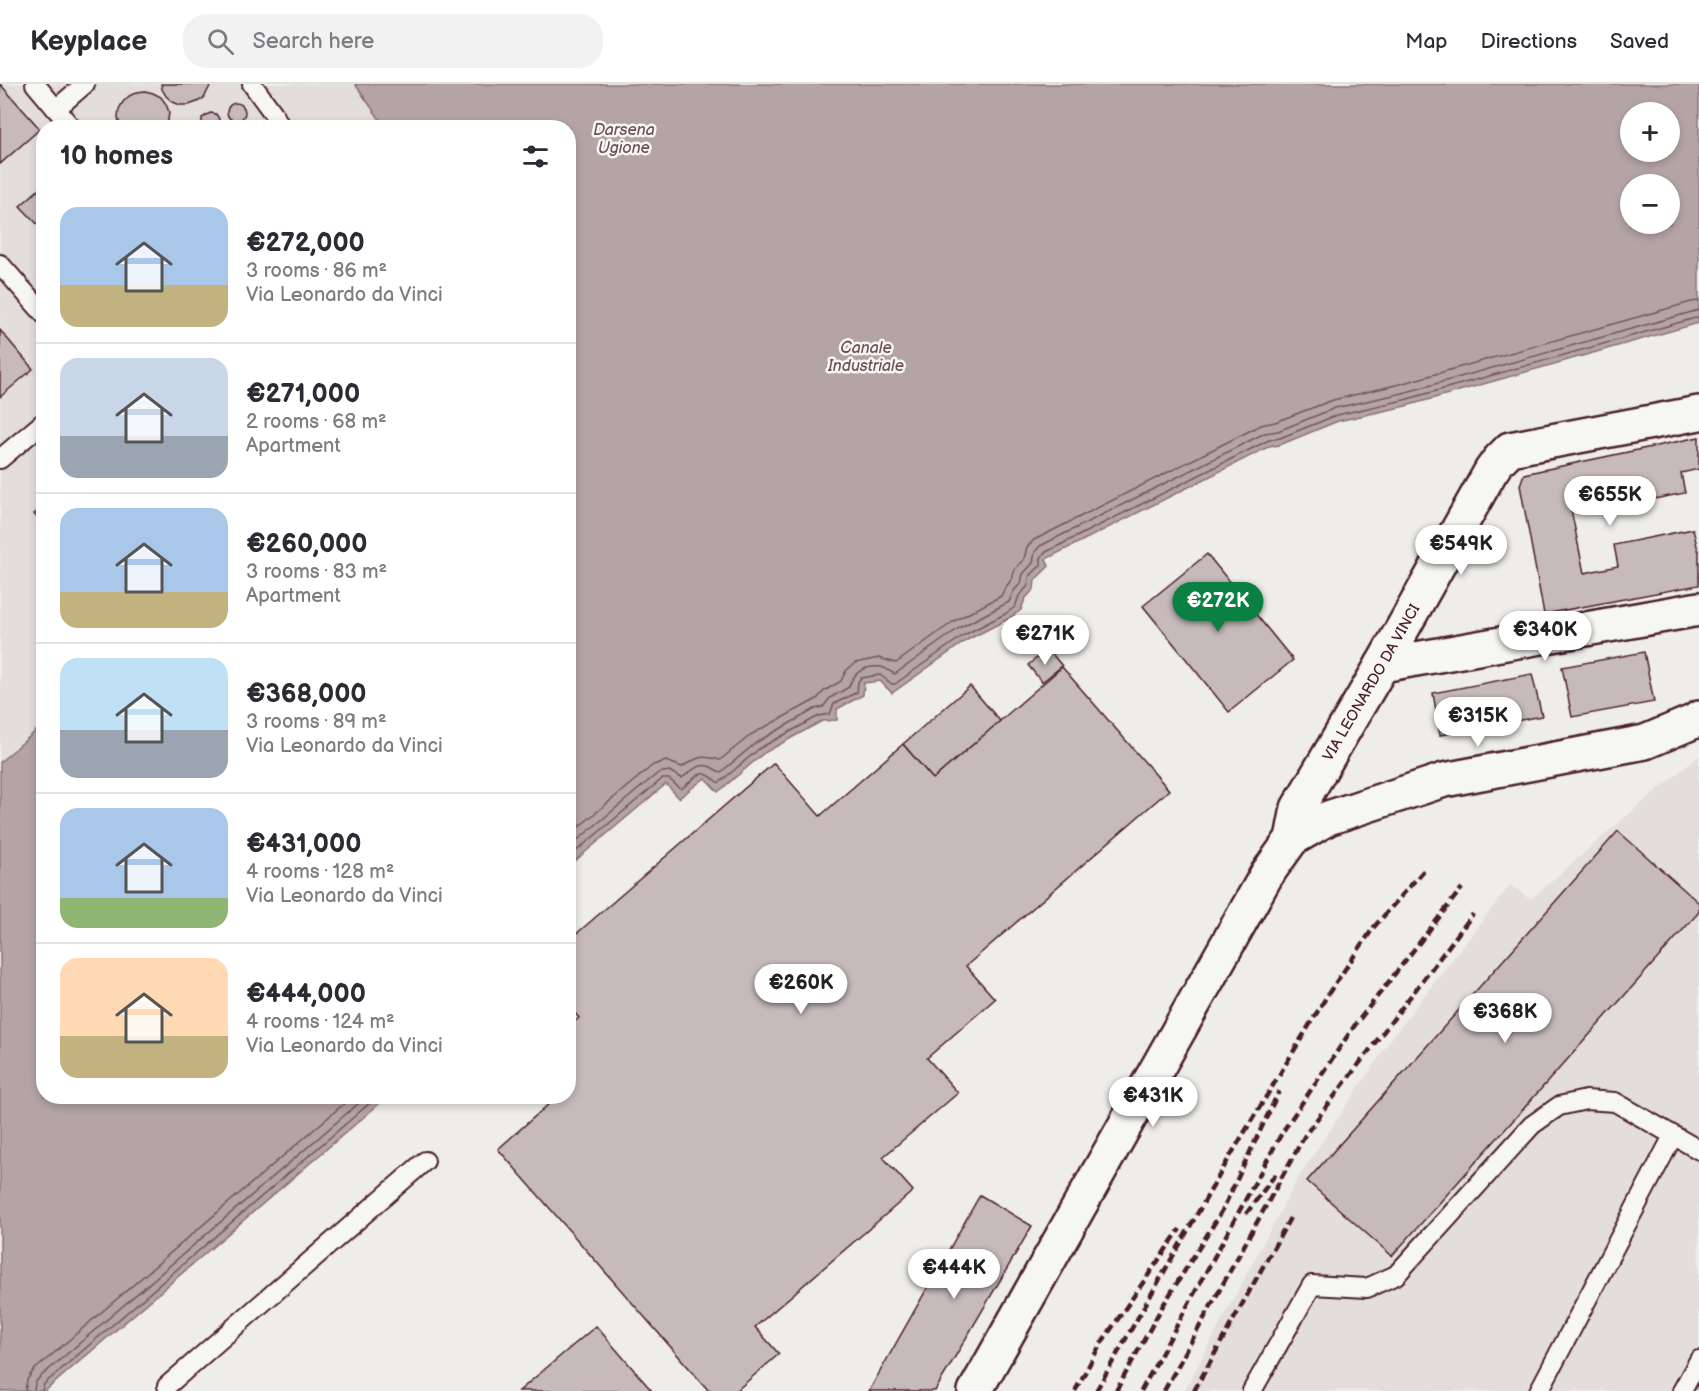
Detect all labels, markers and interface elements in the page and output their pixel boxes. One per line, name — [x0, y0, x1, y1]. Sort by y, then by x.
search box — [183, 14, 603, 68]
text: Keyplace — [30, 25, 147, 58]
icon: search — [204, 25, 237, 58]
text: Search here — [252, 28, 374, 55]
text: Map — [1405, 29, 1448, 54]
text: Directions — [1481, 29, 1577, 54]
text: Saved — [1610, 29, 1669, 54]
map controls — [1620, 102, 1680, 234]
button: + — [1620, 102, 1680, 162]
water label: Darsena Ugione — [593, 121, 655, 158]
icon: filters — [519, 140, 552, 173]
text: 10 homes — [60, 141, 173, 172]
button: − — [1620, 174, 1680, 234]
text: €272,000 — [246, 228, 365, 259]
icon: home — [108, 231, 180, 303]
text: 3 rooms · 86 m² — [246, 259, 387, 283]
text: Via Leonardo da Vinci — [246, 283, 443, 307]
water label: Canale Industriale — [827, 339, 904, 376]
text: €271,000 — [246, 379, 360, 410]
icon: home — [108, 382, 180, 454]
text: 2 rooms · 68 m² — [246, 410, 387, 434]
text: Apartment — [246, 434, 341, 458]
pin: €655K — [1568, 476, 1652, 527]
text: €655K — [1578, 483, 1642, 507]
pin: €549K — [1419, 525, 1503, 576]
text: €260,000 — [246, 529, 368, 560]
icon: home — [108, 532, 180, 604]
text: €549K — [1429, 532, 1493, 556]
text: 3 rooms · 83 m² — [246, 560, 387, 584]
pin: €272K — [1176, 582, 1260, 633]
text: Apartment — [246, 584, 341, 608]
text: €272K — [1186, 589, 1250, 613]
street label: VIA LEONARDO DA VINCI — [1319, 600, 1425, 765]
pin: €340K — [1503, 611, 1587, 662]
pin: €271K — [1003, 615, 1087, 666]
text: €340K — [1513, 618, 1577, 642]
text: €271K — [1015, 622, 1075, 646]
text: €368,000 — [246, 679, 367, 710]
icon: home — [108, 682, 180, 754]
pin: €315K — [1436, 697, 1520, 748]
text: €315K — [1448, 704, 1508, 728]
text: 3 rooms · 89 m² — [246, 710, 387, 734]
text: Via Leonardo da Vinci — [246, 734, 443, 758]
text: €431,000 — [246, 829, 361, 860]
icon: home — [108, 832, 180, 904]
text: 4 rooms · 128 m² — [246, 860, 394, 884]
text: Via Leonardo da Vinci — [246, 884, 443, 908]
pin: €260K — [759, 964, 843, 1015]
text: €260K — [768, 971, 834, 995]
text: €444,000 — [246, 979, 366, 1010]
icon: home — [108, 982, 180, 1054]
pin: €368K — [1463, 993, 1547, 1044]
text: €368K — [1473, 1000, 1537, 1024]
text: 4 rooms · 124 m² — [246, 1010, 395, 1034]
text: Via Leonardo da Vinci — [246, 1034, 443, 1058]
pin: €431K — [1111, 1077, 1195, 1128]
text: €431K — [1123, 1084, 1183, 1108]
pin: €444K — [912, 1249, 996, 1300]
text: €444K — [922, 1256, 986, 1280]

